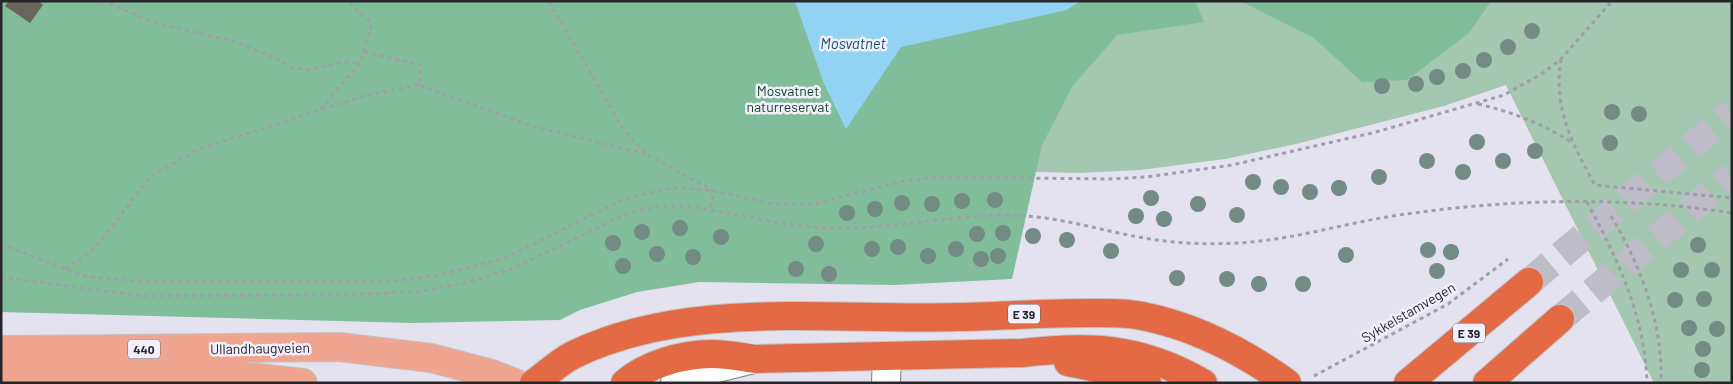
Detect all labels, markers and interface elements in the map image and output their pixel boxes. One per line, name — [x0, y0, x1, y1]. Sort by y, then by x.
water label: Mosvatnet — [820, 34, 886, 52]
park label: Mosvatnet naturreservat — [746, 82, 830, 115]
street label: Sykkelstamvegen — [1358, 278, 1458, 346]
road number: E 39 — [1008, 304, 1040, 324]
road number: E 39 — [1453, 323, 1485, 342]
road number: 440 — [128, 339, 160, 358]
street label: Ullandhaugveien — [210, 339, 310, 357]

